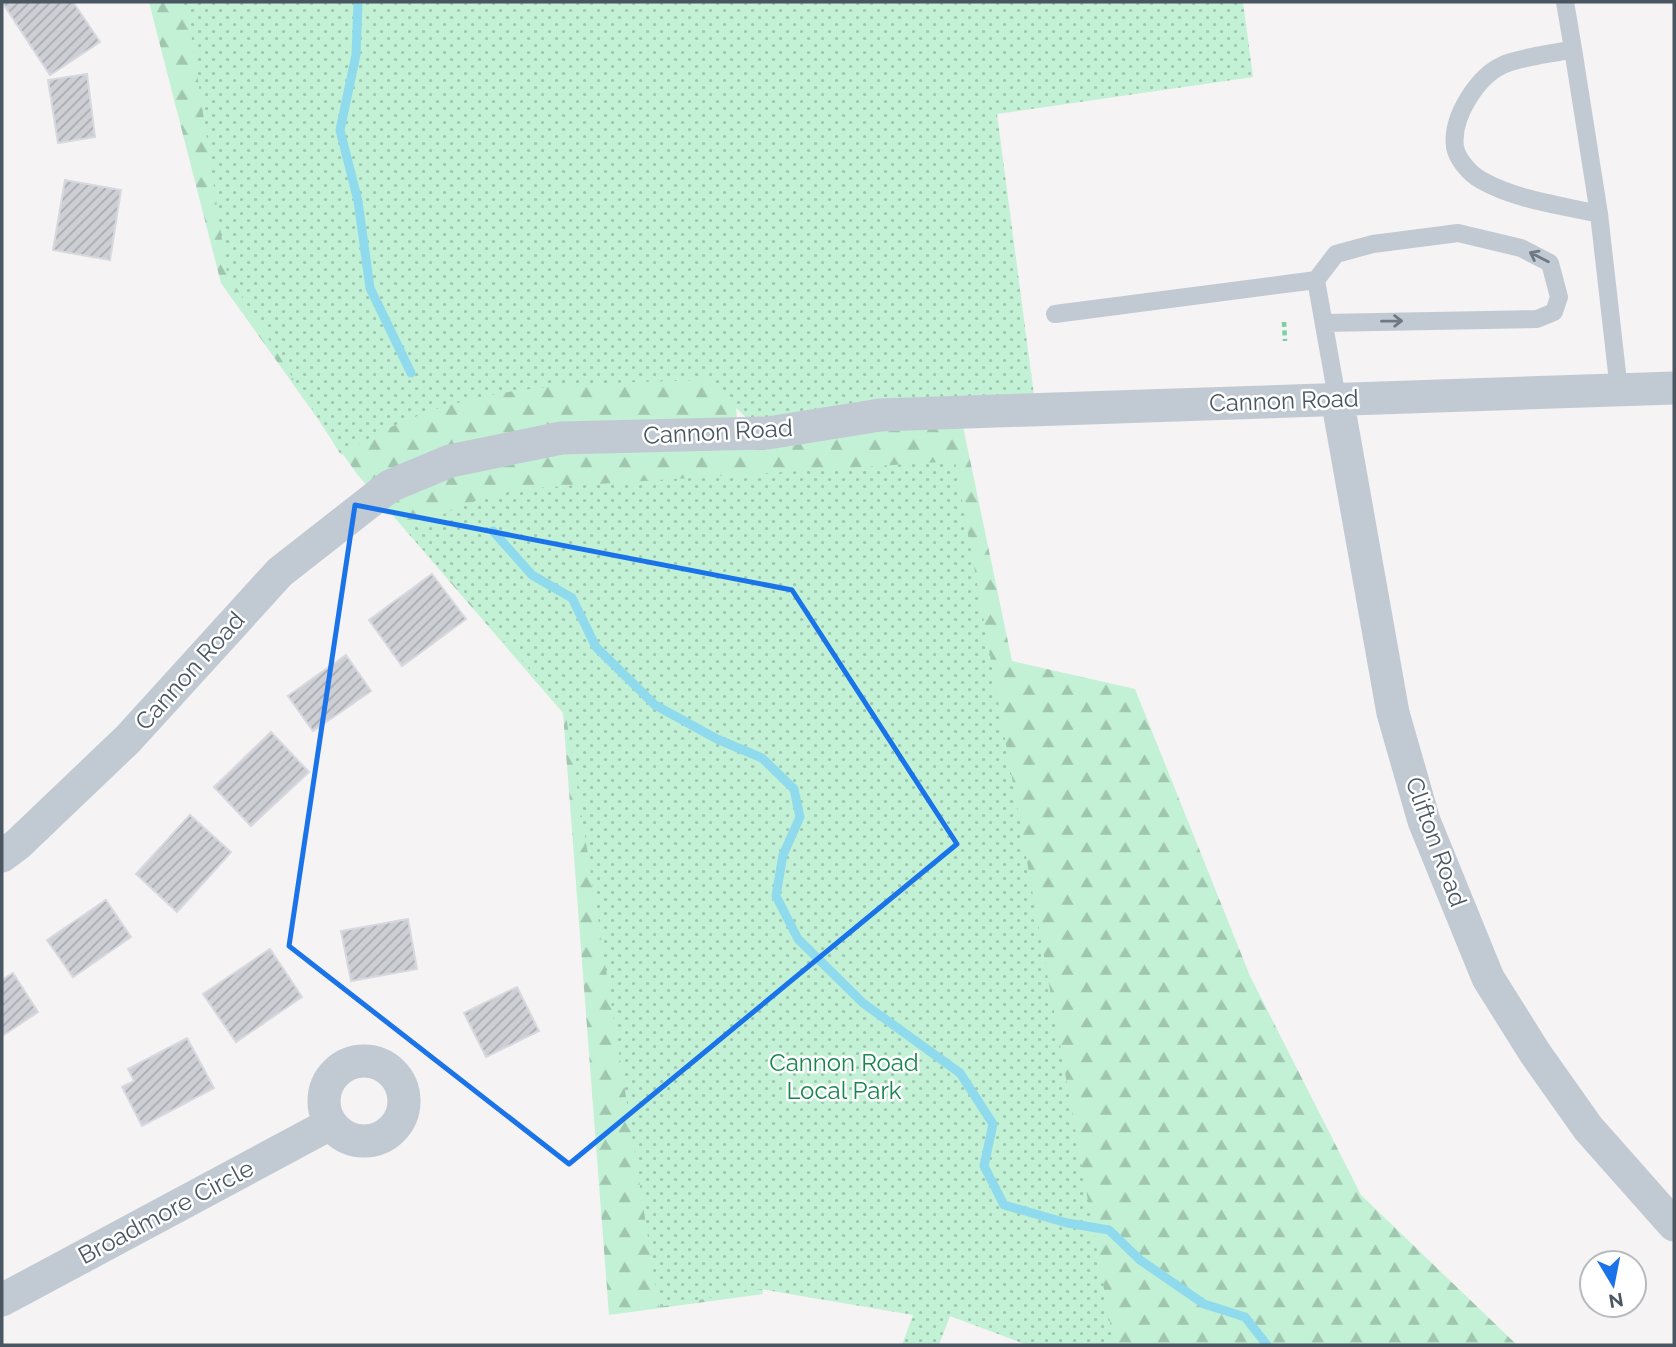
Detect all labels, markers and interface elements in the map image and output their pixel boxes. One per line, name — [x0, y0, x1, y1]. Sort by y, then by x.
one-way arrow — [1529, 249, 1550, 263]
one-way arrow — [1380, 315, 1403, 328]
street label: Cannon Road — [1209, 383, 1359, 418]
street label: Cannon Road — [643, 413, 793, 450]
street label: Cannon Road — [129, 605, 250, 736]
street label: Clifton Road — [1400, 773, 1473, 911]
park label: Cannon Road Local Park — [769, 1048, 919, 1105]
street label: Broadmore Circle — [73, 1153, 258, 1270]
north arrow — [1578, 1249, 1648, 1319]
text: N — [1607, 1289, 1625, 1313]

